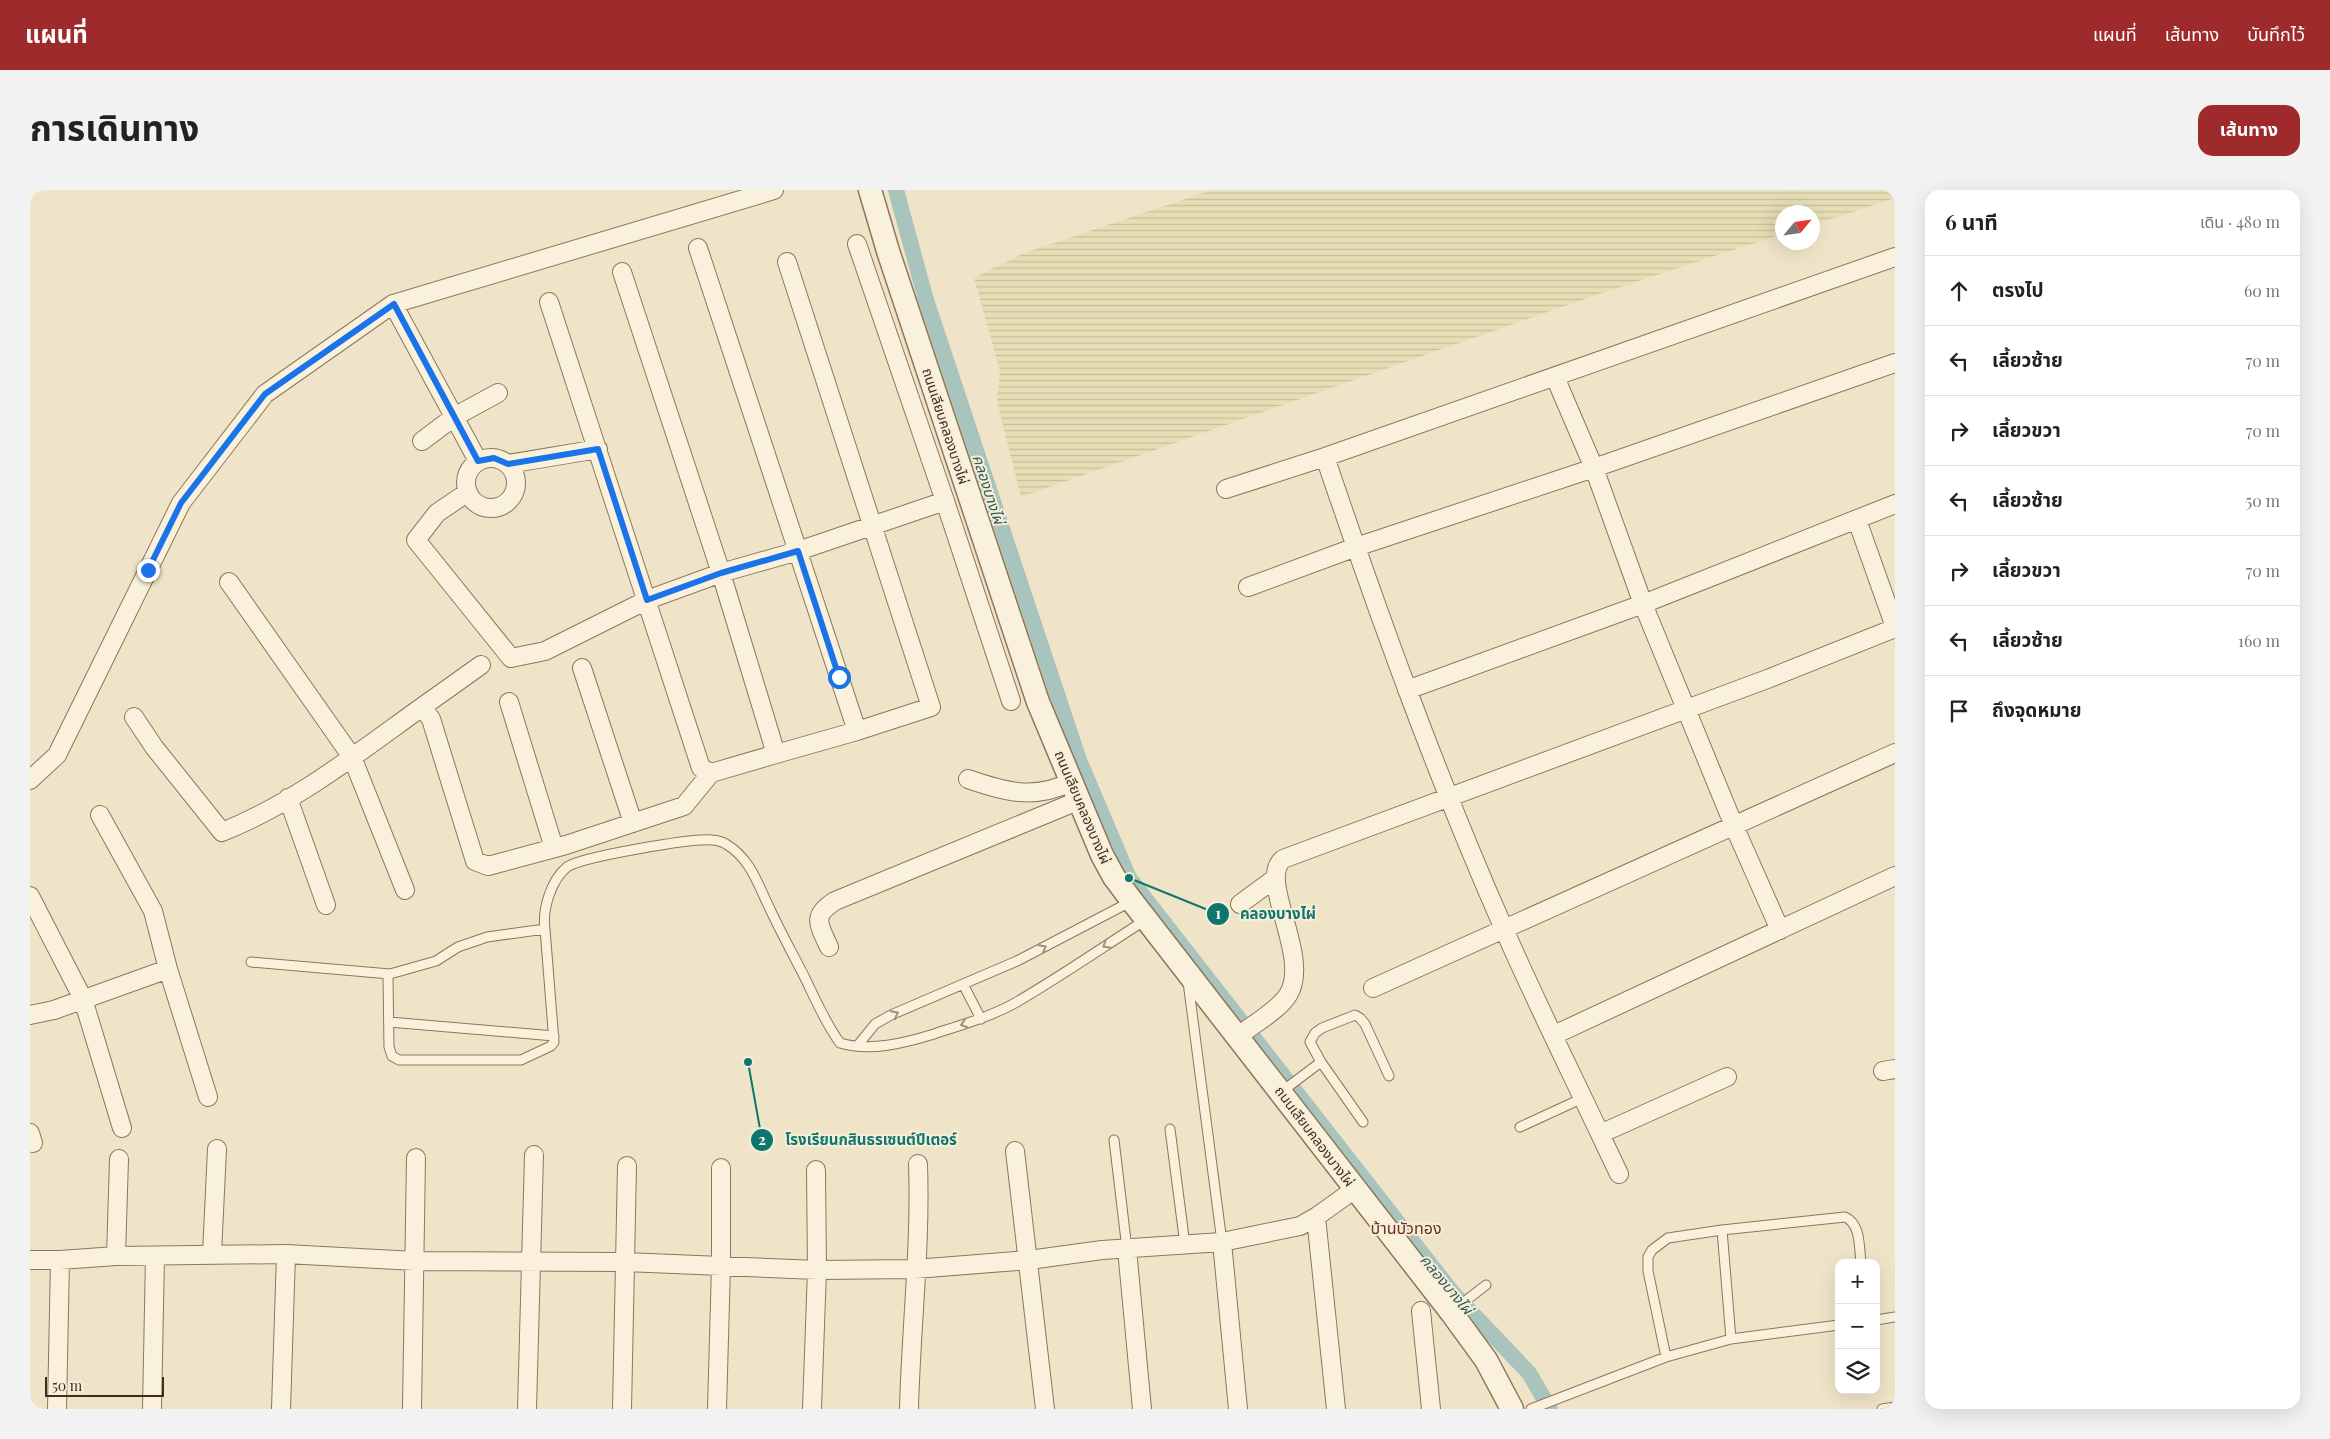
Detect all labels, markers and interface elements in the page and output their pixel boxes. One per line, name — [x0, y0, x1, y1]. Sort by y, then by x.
text: แผนที่ — [25, 17, 88, 49]
text: แผนที่ — [2093, 22, 2137, 46]
text: เส้นทาง — [2165, 22, 2219, 46]
text: บันทึกไว้ — [2247, 22, 2305, 46]
text: การเดินทาง — [30, 103, 199, 150]
button: เส้นทาง — [2198, 105, 2300, 156]
north arrow — [1775, 205, 1820, 250]
text: 6 นาที — [1945, 207, 1998, 235]
text: เดิน · 480 m — [2200, 211, 2280, 232]
text: ตรงไป — [1992, 276, 2044, 302]
icon: ahead — [1945, 277, 1973, 305]
text: 60 m — [2244, 280, 2280, 301]
text: เลี้ยวซ้าย — [1992, 346, 2063, 372]
icon: left — [1945, 347, 1973, 375]
text: 70 m — [2246, 350, 2280, 371]
street label: ถนนเลียบคลองบางไผ่ — [918, 365, 974, 487]
text: เลี้ยวขวา — [1992, 416, 2061, 442]
icon: right — [1945, 417, 1973, 445]
text: 70 m — [2246, 420, 2280, 441]
water label: คลองบางไผ่ — [968, 452, 1010, 528]
text: เลี้ยวซ้าย — [1992, 486, 2063, 512]
icon: left — [1945, 487, 1973, 515]
text: 50 m — [2246, 490, 2280, 511]
text: เลี้ยวขวา — [1992, 556, 2061, 582]
icon: right — [1945, 557, 1973, 585]
route end — [137, 559, 160, 582]
text: 70 m — [2246, 560, 2280, 581]
text: เลี้ยวซ้าย — [1992, 626, 2063, 652]
icon: left — [1945, 627, 1973, 655]
text: 160 m — [2238, 630, 2280, 651]
route start — [828, 666, 851, 689]
text: ถึงจุดหมาย — [1992, 696, 2082, 722]
icon: arrive — [1945, 697, 1973, 725]
street label: ถนนเลียบคลองบางไผ่ — [1051, 747, 1115, 867]
callout: คลองบางไผ่ — [1205, 899, 1326, 929]
text: 1 — [1215, 903, 1221, 923]
text: คลองบางไผ่ — [1240, 903, 1316, 923]
one-way arrow — [1102, 939, 1111, 949]
one-way arrow — [1038, 944, 1047, 954]
one-way arrow — [889, 1010, 898, 1020]
one-way arrow — [961, 1018, 969, 1028]
street label: ถนนเลียบคลองบางไผ่ — [1271, 1082, 1359, 1190]
callout: โรงเรียนกสินธรเซนต์ปีเตอร์ — [750, 1125, 966, 1155]
text: 2 — [758, 1129, 766, 1149]
text: โรงเรียนกสินธรเซนต์ปีเตอร์ — [785, 1129, 957, 1149]
district label: บ้านบัวทอง — [1370, 1217, 1442, 1238]
water label: คลองบางไผ่ — [1416, 1250, 1479, 1320]
map controls — [1835, 1259, 1880, 1394]
button: + — [1835, 1259, 1880, 1304]
button: − — [1835, 1304, 1880, 1349]
button: layers — [1835, 1349, 1880, 1394]
scale bar — [45, 1374, 164, 1397]
text: 50 m — [52, 1376, 82, 1395]

